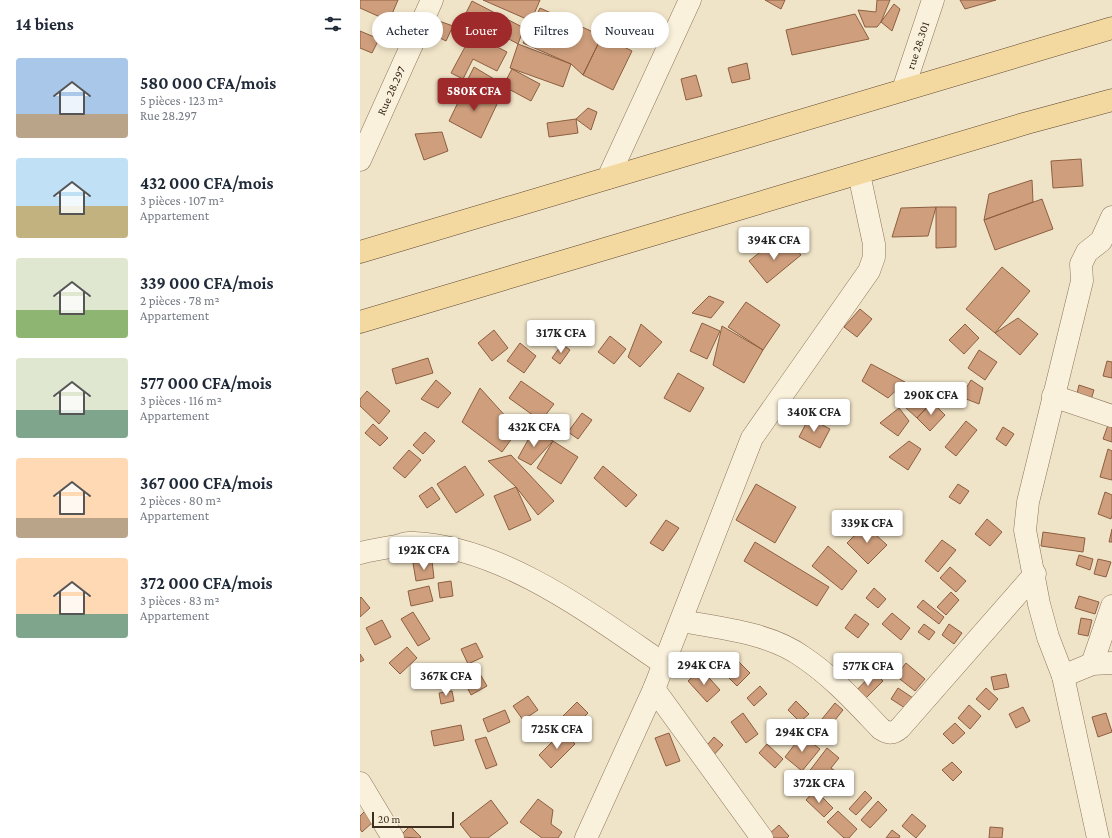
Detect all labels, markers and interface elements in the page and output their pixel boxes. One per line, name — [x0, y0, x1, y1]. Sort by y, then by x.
chip: Acheter — [372, 12, 443, 48]
chip: Louer — [451, 12, 512, 48]
chip: Filtres — [520, 12, 583, 48]
chip: Nouveau — [591, 12, 669, 48]
icon: filters — [322, 13, 344, 35]
text: 14 biens — [16, 15, 74, 34]
street label: rue 28.301 — [903, 20, 932, 71]
street label: Rue 28.297 — [374, 64, 409, 117]
icon: home — [48, 74, 96, 122]
text: 580 000 CFA/mois — [140, 74, 276, 93]
pin: 580K CFA — [433, 78, 515, 112]
text: 580K CFA — [447, 83, 501, 98]
text: 5 pièces · 123 m² — [140, 93, 223, 108]
text: Rue 28.297 — [140, 108, 197, 123]
icon: home — [48, 174, 96, 222]
text: 432 000 CFA/mois — [140, 174, 273, 193]
text: 3 pièces · 107 m² — [140, 193, 224, 208]
text: Appartement — [140, 208, 209, 223]
pin: 394K CFA — [733, 227, 815, 261]
text: 394K CFA — [747, 232, 801, 247]
icon: home — [48, 274, 96, 322]
text: 339 000 CFA/mois — [140, 274, 273, 293]
text: 2 pièces · 78 m² — [140, 293, 220, 308]
text: Appartement — [140, 308, 209, 323]
pin: 317K CFA — [520, 320, 602, 354]
text: 317K CFA — [536, 325, 586, 340]
icon: home — [48, 374, 96, 422]
text: 577 000 CFA/mois — [140, 374, 272, 393]
pin: 290K CFA — [890, 382, 972, 416]
text: 290K CFA — [904, 387, 958, 402]
text: 3 pièces · 116 m² — [140, 393, 222, 408]
pin: 340K CFA — [773, 399, 855, 433]
text: 340K CFA — [787, 404, 841, 419]
text: Appartement — [140, 408, 209, 423]
pin: 432K CFA — [493, 414, 575, 448]
text: 432K CFA — [508, 419, 560, 434]
icon: home — [48, 474, 96, 522]
text: 367 000 CFA/mois — [140, 474, 273, 493]
text: 2 pièces · 80 m² — [140, 493, 221, 508]
text: Appartement — [140, 508, 209, 523]
pin: 339K CFA — [826, 510, 908, 544]
text: 339K CFA — [841, 515, 893, 530]
pin: 192K CFA — [383, 537, 465, 571]
text: 192K CFA — [398, 542, 450, 557]
icon: home — [48, 574, 96, 622]
text: 372 000 CFA/mois — [140, 574, 273, 593]
text: 3 pièces · 83 m² — [140, 593, 220, 608]
text: Appartement — [140, 608, 209, 623]
pin: 294K CFA — [663, 652, 745, 686]
pin: 577K CFA — [827, 653, 909, 687]
text: 294K CFA — [677, 657, 731, 672]
text: 577K CFA — [842, 658, 894, 673]
pin: 367K CFA — [405, 663, 487, 697]
text: 367K CFA — [420, 668, 472, 683]
pin: 725K CFA — [516, 716, 598, 750]
pin: 294K CFA — [761, 719, 843, 753]
text: 725K CFA — [531, 721, 583, 736]
text: 294K CFA — [775, 724, 829, 739]
pin: 372K CFA — [778, 770, 860, 804]
text: 372K CFA — [793, 775, 845, 790]
scale bar — [372, 810, 454, 829]
text: 20 m — [378, 813, 400, 825]

